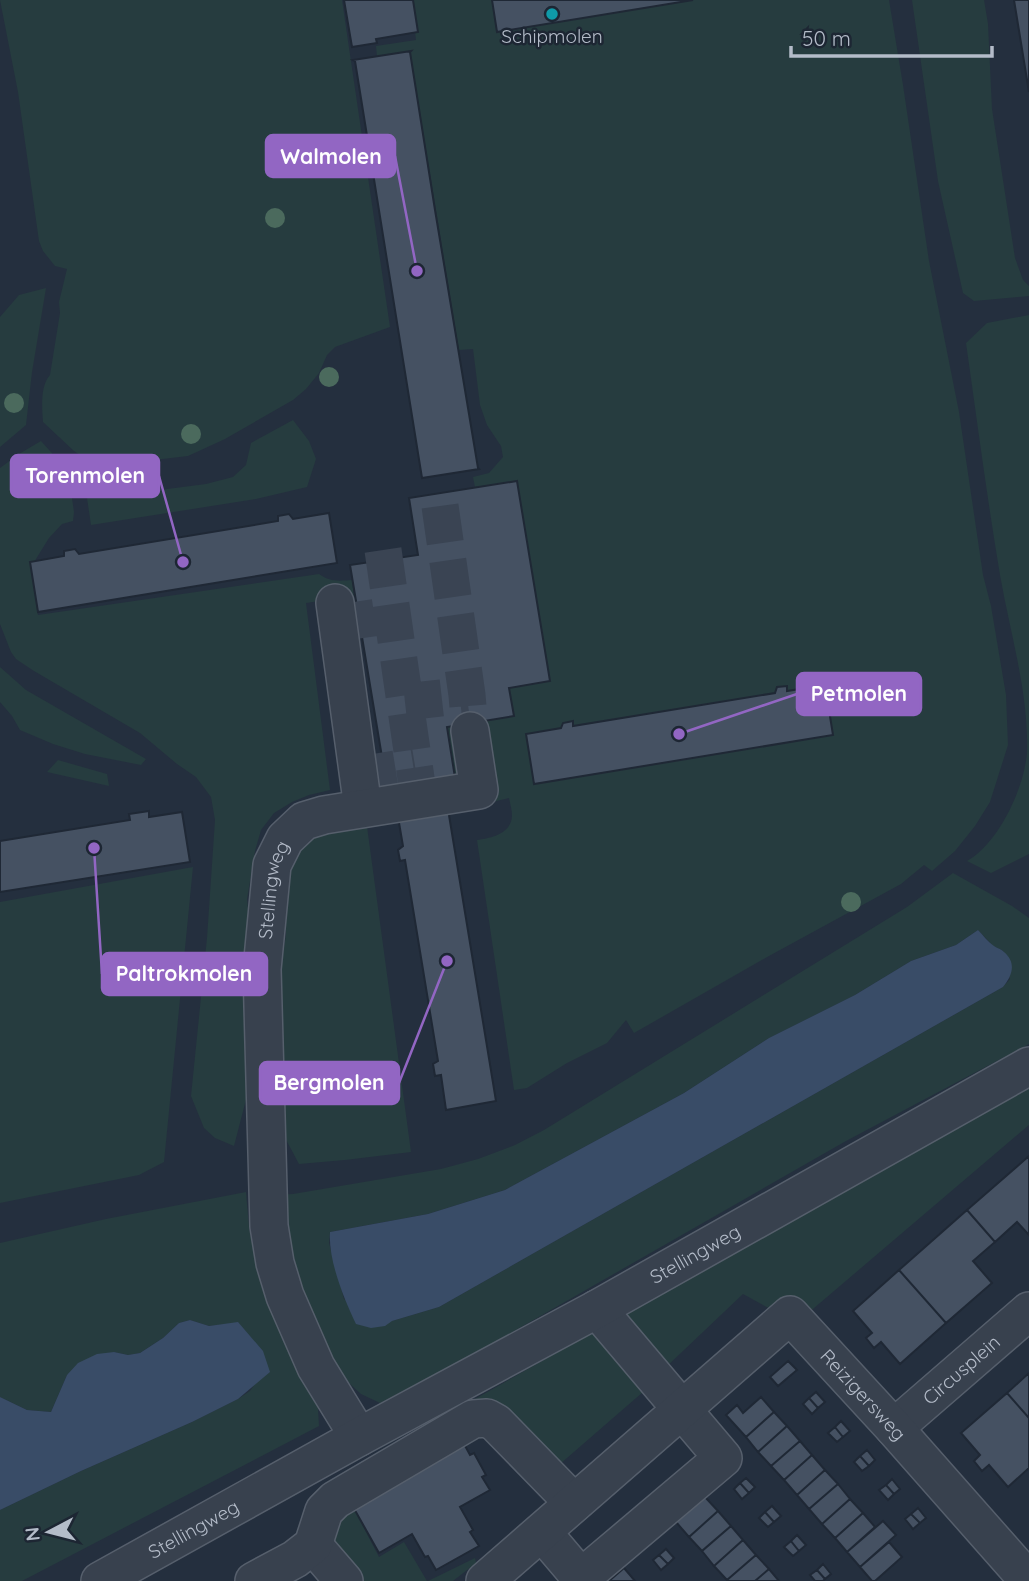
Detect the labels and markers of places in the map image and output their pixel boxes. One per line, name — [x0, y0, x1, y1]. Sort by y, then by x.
marker: Schipmolen — [544, 6, 560, 22]
place label: Schipmolen — [501, 24, 603, 48]
callout: Walmolen — [266, 135, 395, 177]
callout: Torenmolen — [11, 455, 159, 497]
callout: Petmolen — [797, 673, 921, 715]
callout: Paltrokmolen — [102, 953, 267, 995]
callout: Bergmolen — [260, 1062, 399, 1104]

